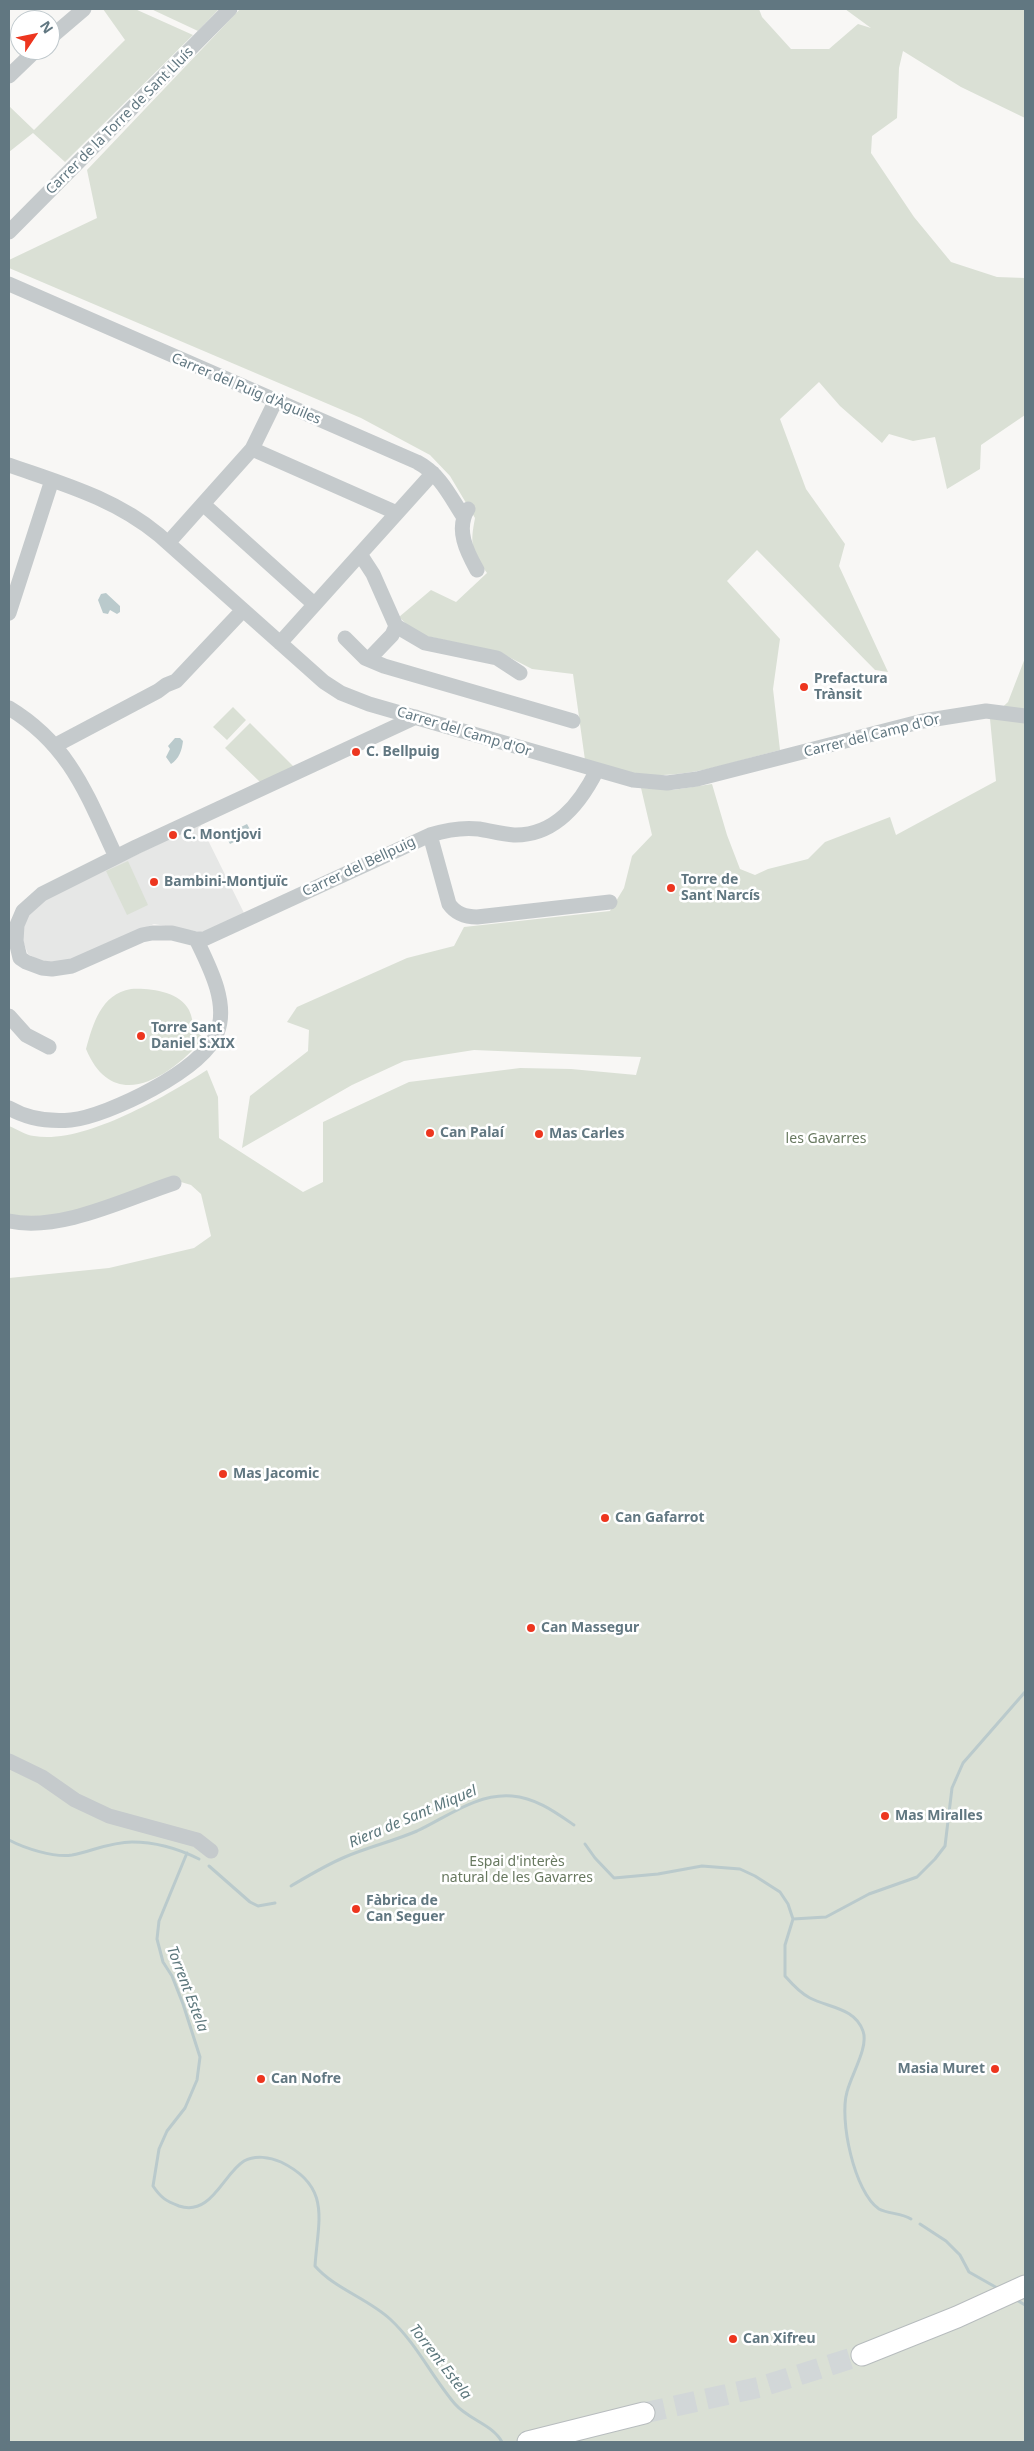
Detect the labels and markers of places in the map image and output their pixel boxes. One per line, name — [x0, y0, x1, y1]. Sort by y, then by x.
place label: Prefactura Trànsit — [814, 671, 888, 704]
marker: Prefactura Trànsit — [798, 681, 810, 693]
place label: C. Bellpuig — [366, 744, 440, 760]
marker: C. Bellpuig — [350, 746, 362, 758]
place label: C. Montjovi — [183, 827, 262, 843]
marker: C. Montjovi — [167, 829, 179, 841]
place label: Torre de Sant Narcís — [681, 872, 760, 904]
place label: Bambini-Montjuïc — [164, 874, 288, 890]
marker: Bambini-Montjuïc — [148, 876, 160, 888]
marker: Torre de Sant Narcís — [665, 882, 677, 894]
place label: Torre Sant Daniel S.XIX — [151, 1020, 235, 1052]
marker: Torre Sant Daniel S.XIX — [135, 1030, 147, 1042]
place label: Can Palaí — [440, 1125, 504, 1141]
place label: Mas Carles — [549, 1126, 624, 1142]
marker: Can Palaí — [424, 1127, 436, 1139]
marker: Mas Carles — [533, 1128, 545, 1140]
place label: Mas Jacomic — [233, 1466, 319, 1482]
marker: Mas Jacomic — [217, 1468, 229, 1480]
place label: Can Gafarrot — [615, 1510, 705, 1526]
marker: Can Gafarrot — [599, 1512, 611, 1524]
place label: Can Massegur — [541, 1620, 639, 1636]
marker: Can Massegur — [525, 1622, 537, 1634]
place label: Mas Miralles — [895, 1808, 983, 1824]
marker: Mas Miralles — [879, 1810, 891, 1822]
place label: Fàbrica de Can Seguer — [366, 1893, 445, 1925]
marker: Fàbrica de Can Seguer — [350, 1903, 362, 1915]
place label: Masia Muret — [897, 2061, 985, 2077]
marker: Masia Muret — [989, 2063, 1001, 2075]
place label: Can Nofre — [271, 2071, 341, 2087]
marker: Can Nofre — [255, 2073, 267, 2085]
place label: Can Xifreu — [743, 2331, 816, 2347]
marker: Can Xifreu — [727, 2333, 739, 2345]

